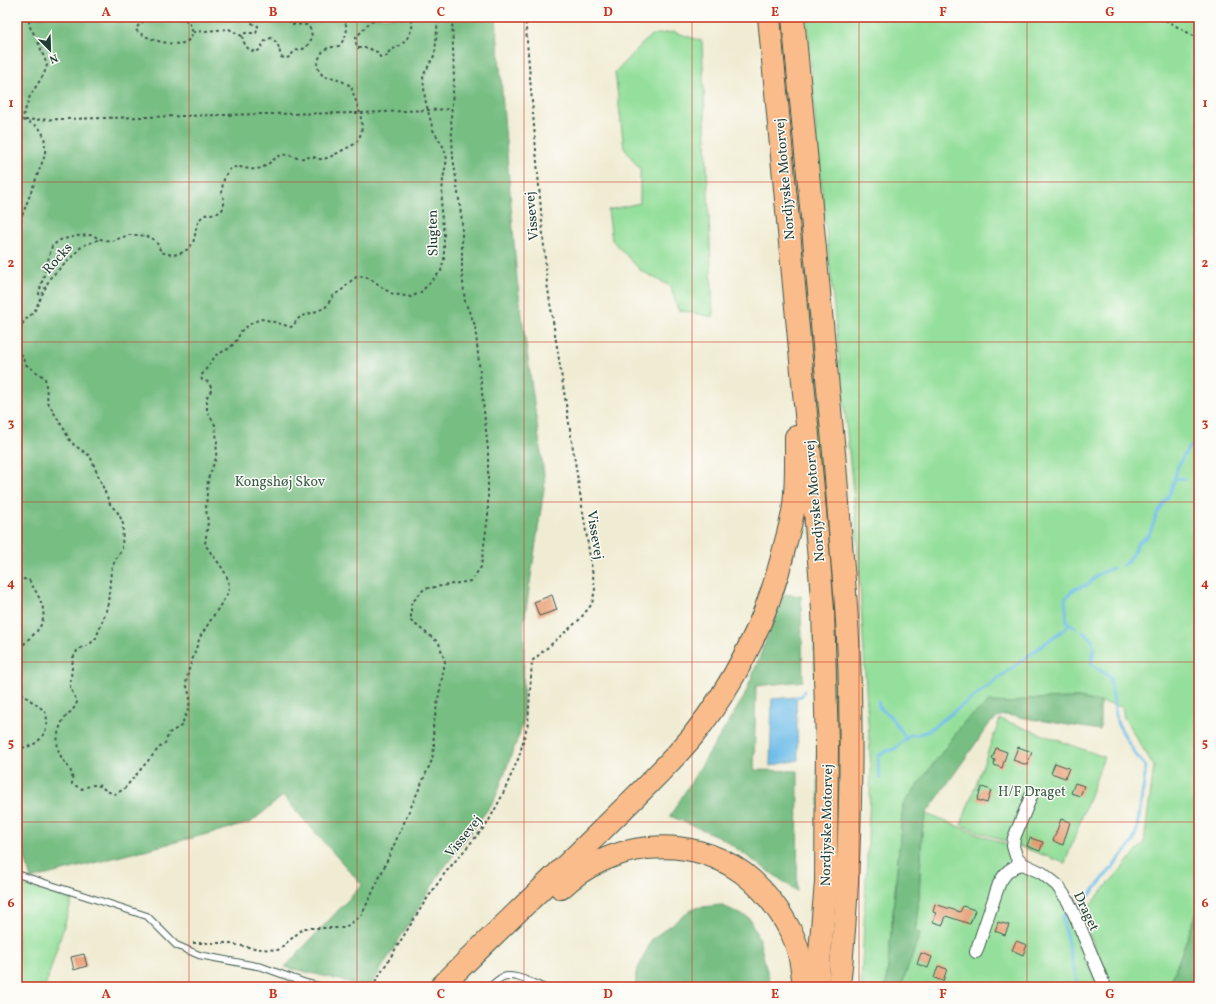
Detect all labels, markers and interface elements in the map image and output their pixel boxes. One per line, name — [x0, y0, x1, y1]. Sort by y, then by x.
text: A — [101, 4, 111, 22]
text: B — [269, 4, 278, 22]
text: C — [437, 4, 445, 22]
text: D — [603, 4, 613, 22]
text: E — [771, 4, 779, 22]
text: F — [939, 4, 947, 22]
text: G — [1105, 4, 1115, 22]
north arrow — [30, 30, 70, 70]
text: N — [47, 49, 60, 66]
text: 1 — [8, 95, 14, 113]
text: 1 — [1202, 95, 1208, 113]
street label: Nordjyske Motorvej — [771, 117, 800, 241]
street label: Vissevej — [521, 190, 544, 241]
street label: Slugten — [424, 209, 443, 257]
street label: Rocks — [39, 239, 77, 279]
text: 2 — [8, 255, 15, 273]
text: 2 — [1202, 255, 1209, 273]
text: 3 — [8, 415, 15, 433]
text: 3 — [1202, 415, 1209, 433]
street label: Nordjyske Motorvej — [801, 439, 830, 563]
park label: Kongshøj Skov — [235, 473, 326, 492]
street label: Vissevej — [581, 509, 608, 561]
text: 4 — [7, 575, 15, 593]
text: 4 — [1201, 575, 1209, 593]
text: 5 — [8, 735, 14, 753]
text: 5 — [1202, 735, 1208, 753]
street label: Nordjyske Motorvej — [817, 764, 838, 886]
park label: H/F Draget — [998, 783, 1066, 802]
street label: Vissevej — [441, 812, 487, 862]
street label: Draget — [1068, 889, 1103, 935]
text: 6 — [7, 895, 15, 913]
text: 6 — [1201, 895, 1209, 913]
text: A — [101, 986, 111, 1004]
text: B — [269, 986, 278, 1004]
text: C — [437, 986, 445, 1004]
text: D — [603, 986, 613, 1004]
text: E — [771, 986, 779, 1004]
text: F — [939, 986, 947, 1004]
text: G — [1105, 986, 1115, 1004]

